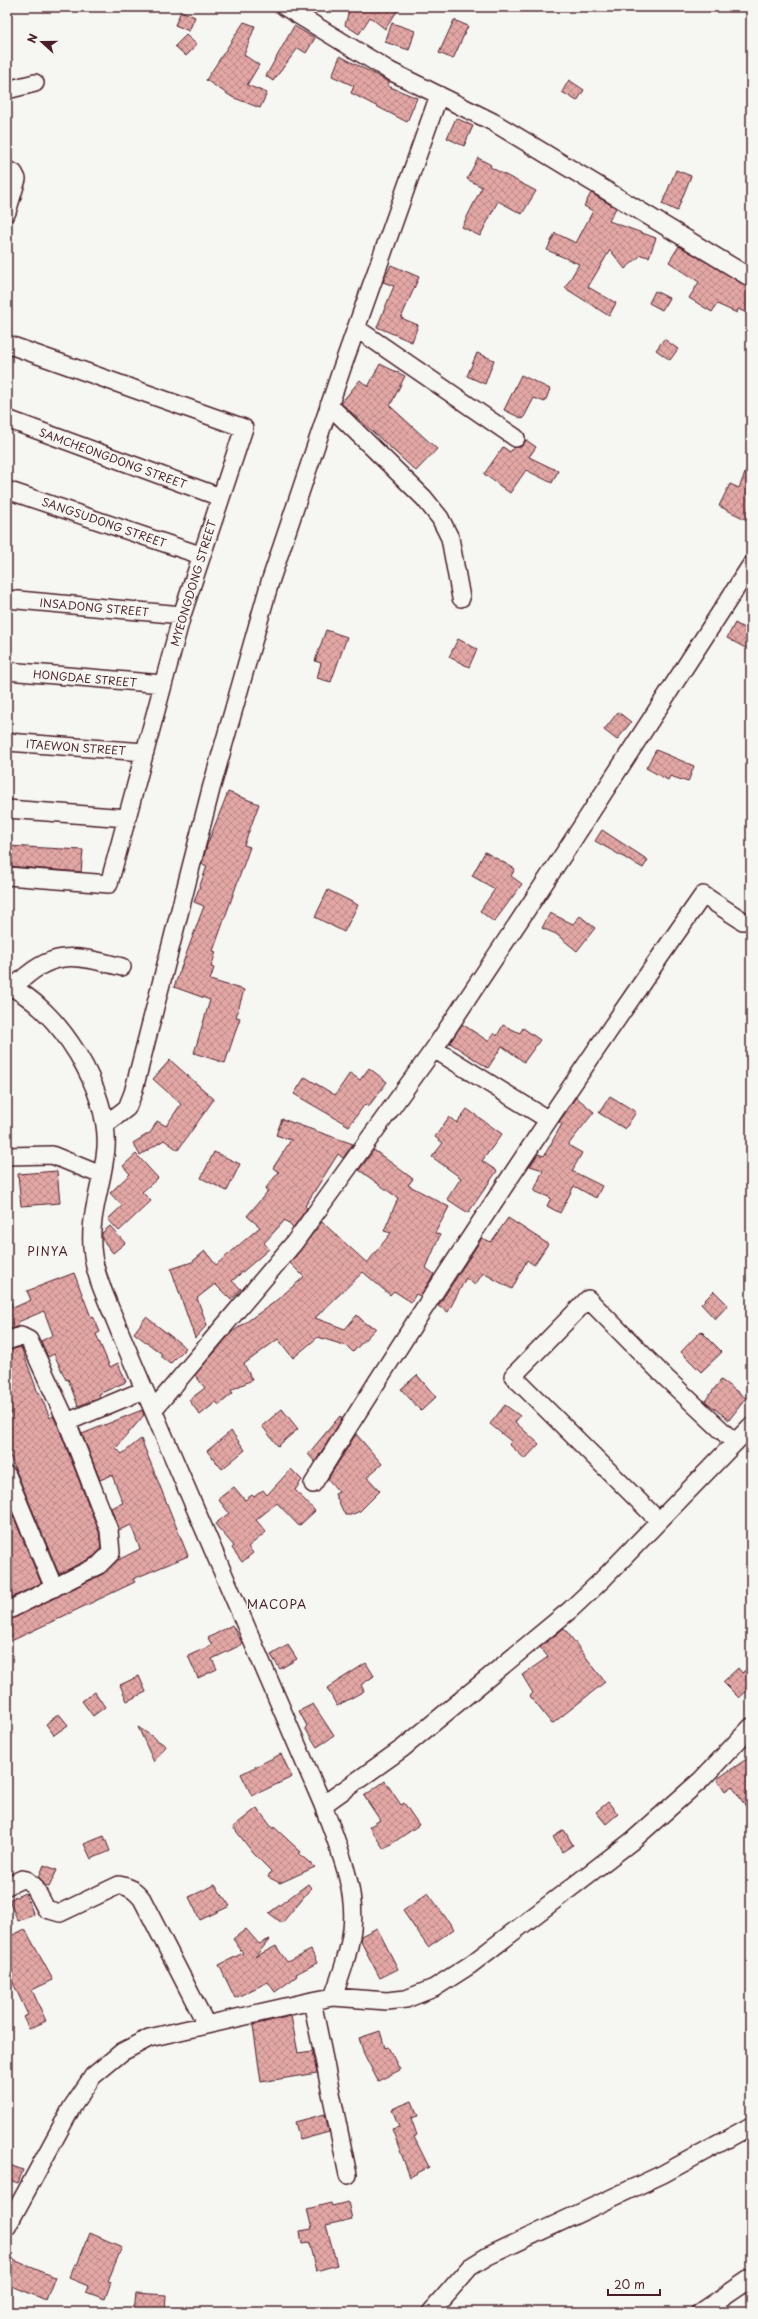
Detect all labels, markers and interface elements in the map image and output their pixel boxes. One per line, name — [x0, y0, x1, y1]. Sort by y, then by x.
north arrow — [22, 22, 62, 62]
text: N — [23, 31, 42, 45]
street label: SAMCHEONGDONG STREET — [37, 423, 190, 493]
street label: SANGSUDONG STREET — [39, 493, 169, 551]
street label: MYEONGDONG STREET — [166, 517, 220, 648]
street label: INSADONG STREET — [39, 594, 149, 620]
street label: HONGDAE STREET — [32, 665, 138, 691]
street label: ITAEWON STREET — [26, 735, 127, 759]
district label: PINYA — [27, 1242, 69, 1260]
district label: MACOPA — [247, 1595, 307, 1613]
scale bar — [608, 2271, 660, 2297]
text: 20 m — [614, 2275, 645, 2293]

